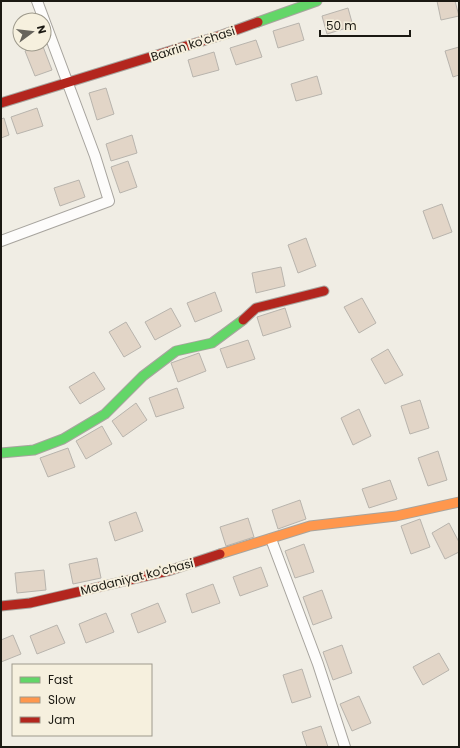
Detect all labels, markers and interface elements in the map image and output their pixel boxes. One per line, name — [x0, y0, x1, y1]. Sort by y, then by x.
north arrow — [12, 12, 52, 52]
scale bar — [320, 12, 410, 38]
text: 50 m — [326, 17, 357, 34]
street label: Baxrin ko'chasi — [149, 22, 237, 65]
text: N — [33, 23, 50, 35]
street label: Madaniyat ko'chasi — [79, 554, 195, 599]
legend — [12, 664, 152, 736]
text: Fast — [48, 671, 73, 688]
text: Slow — [48, 691, 76, 708]
text: Jam — [48, 711, 75, 728]

